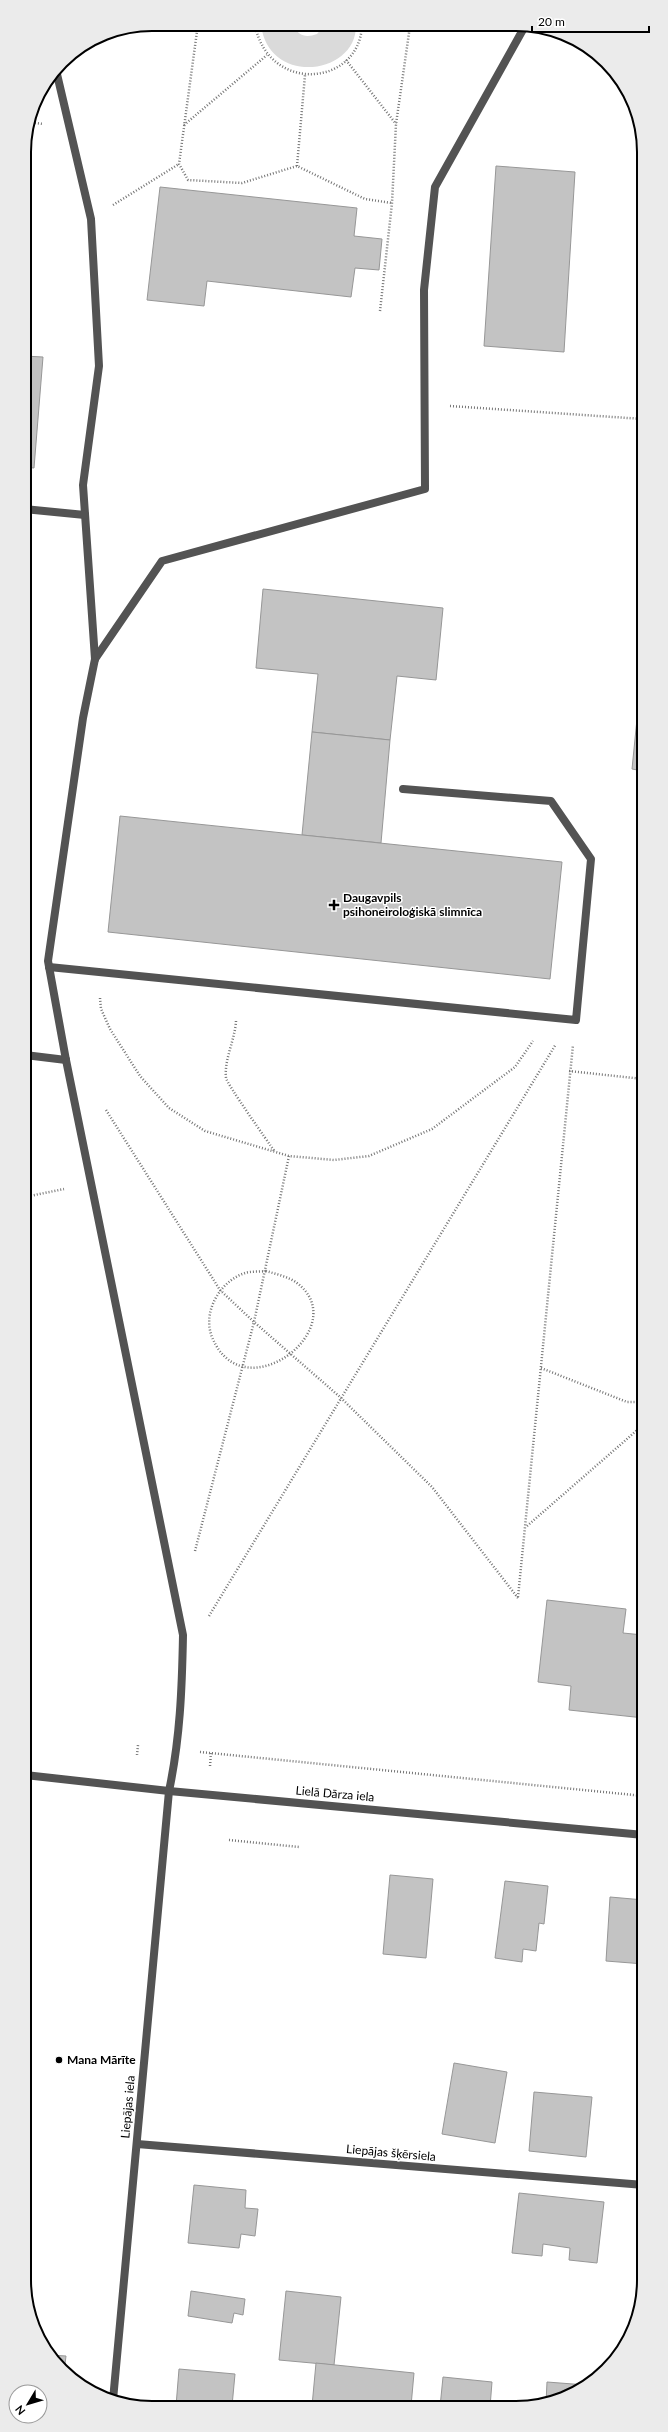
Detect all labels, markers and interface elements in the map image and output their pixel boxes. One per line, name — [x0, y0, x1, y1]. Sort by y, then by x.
scale bar — [532, 8, 649, 34]
text: 20 m — [538, 14, 565, 29]
place label: Daugavpils psihoneiroloģiskā slimnīca — [343, 890, 482, 919]
marker: Daugavpils psihoneiroloģiskā slimnīca — [328, 899, 340, 911]
street label: Lielā Dārza iela — [295, 1783, 375, 1804]
place label: Mana Mārīte — [67, 2052, 136, 2067]
marker: Mana Mārīte — [54, 2055, 64, 2065]
street label: Liepājas iela — [117, 2075, 138, 2139]
street label: Liepājas šķērsiela — [346, 2141, 437, 2164]
north arrow — [8, 2384, 48, 2424]
text: N — [12, 2403, 27, 2418]

